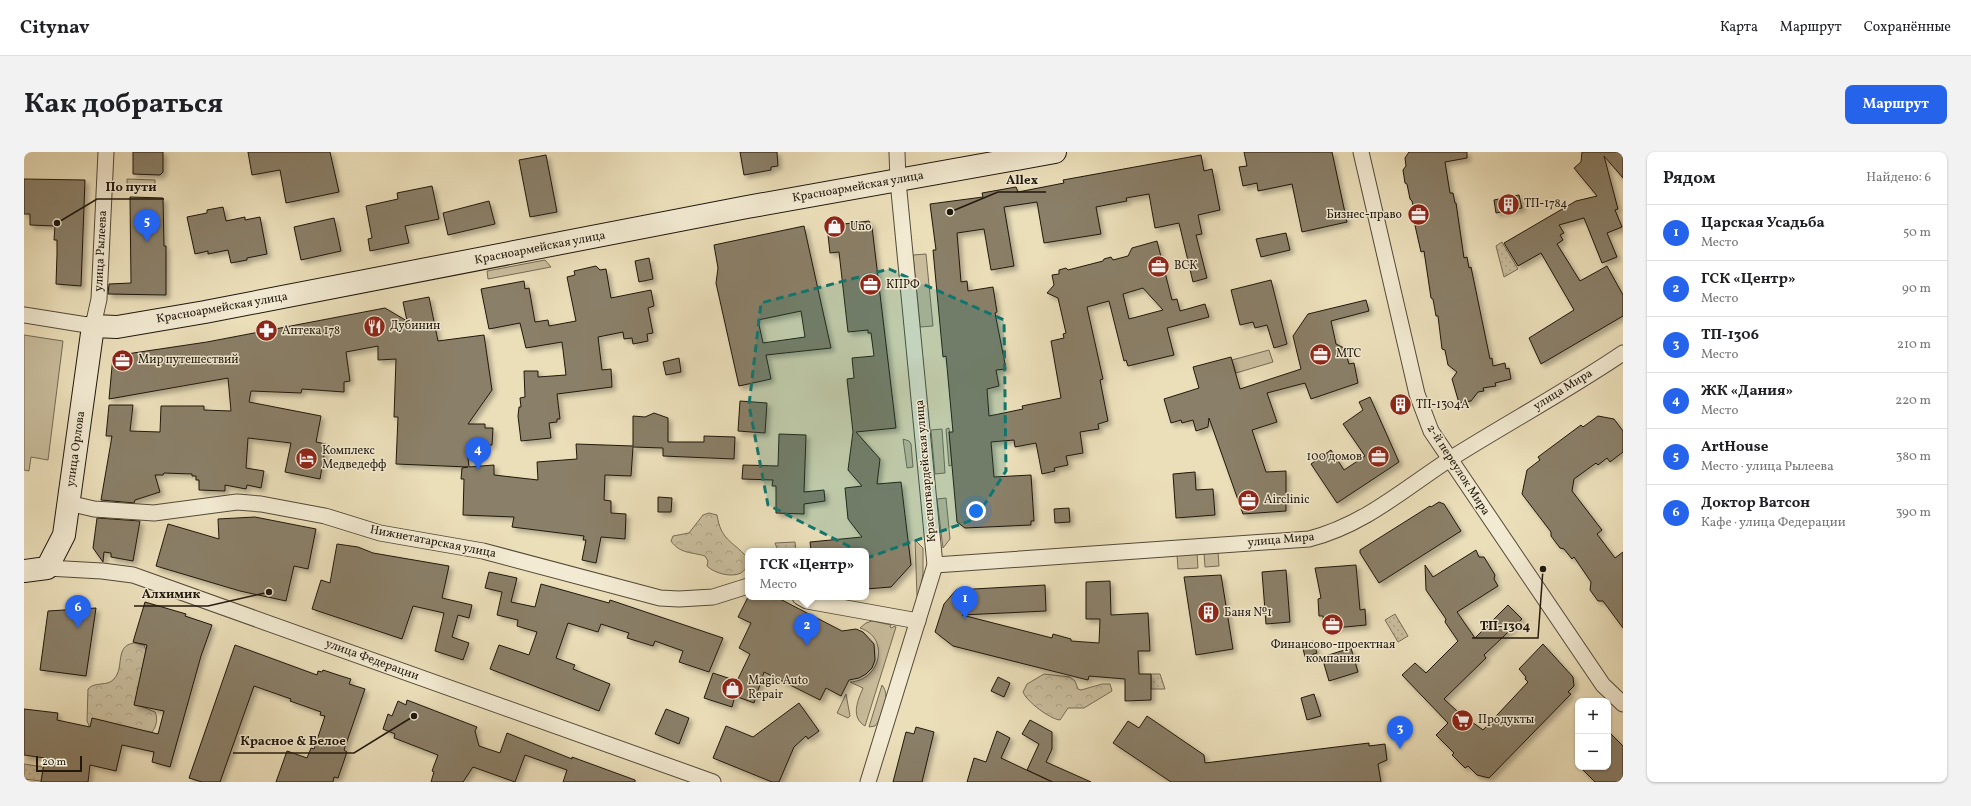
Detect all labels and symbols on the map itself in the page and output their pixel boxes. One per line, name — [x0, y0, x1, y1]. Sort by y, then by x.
callout: Allex — [998, 167, 1046, 192]
street label: Красноармейская улица — [791, 168, 925, 206]
text: Allex — [1006, 172, 1038, 190]
callout: По пути — [97, 174, 164, 199]
text: По пути — [105, 179, 157, 197]
building icon: ТП-1784 — [1495, 191, 1521, 217]
place label: ТП-1784 — [1524, 196, 1567, 212]
office icon: Бизнес-право — [1405, 202, 1431, 228]
place label: Бизнес-право — [1326, 207, 1402, 223]
pin: 5 — [134, 209, 160, 242]
street label: улица Рылеева — [91, 210, 111, 292]
shop icon: Uno — [821, 214, 847, 240]
place label: Uno — [850, 219, 872, 235]
street label: Красноармейская улица — [473, 227, 607, 269]
office icon: ВСК — [1145, 253, 1171, 279]
place label: ВСК — [1174, 258, 1197, 274]
office icon: КПРФ — [857, 272, 883, 298]
place label: КПРФ — [886, 277, 920, 293]
street label: Красноармейская улица — [155, 289, 289, 327]
restaurant icon: Дубинин — [362, 313, 388, 339]
pharmacy icon: Аптека 178 — [254, 318, 280, 344]
place label: Дубинин — [390, 318, 440, 334]
place label: Аптека 178 — [282, 323, 340, 339]
office icon: МТС — [1308, 341, 1334, 367]
place label: МТС — [1336, 346, 1362, 362]
office icon: Мир путешествий — [109, 347, 135, 373]
place label: Мир путешествий — [138, 352, 239, 368]
street label: улица Мира — [1530, 365, 1596, 415]
building icon: ТП-1304А — [1387, 392, 1413, 418]
place label: ТП-1304А — [1416, 397, 1470, 413]
street label: Красногвардейская улица — [912, 399, 940, 543]
street label: улица Орлова — [63, 410, 89, 488]
street label: 2-й переулок Мира — [1423, 421, 1493, 519]
pin: 4 — [465, 437, 491, 470]
place label: Комплекс Медведефф — [322, 443, 386, 473]
office icon: 100 домов — [1365, 444, 1391, 470]
hotel icon: Комплекс Медведефф — [293, 445, 319, 471]
place label: 100 домов — [1307, 449, 1362, 465]
office icon: Airclinic — [1235, 487, 1261, 513]
place label: Airclinic — [1264, 492, 1310, 508]
your location — [966, 501, 986, 521]
street label: Нижнетатарская улица — [369, 522, 497, 562]
street label: улица Мира — [1247, 529, 1315, 551]
callout: Алхимик — [134, 581, 208, 606]
text: Алхимик — [142, 586, 200, 604]
pin: 1 — [952, 586, 978, 619]
pin: 6 — [65, 595, 91, 628]
building icon: Баня №1 — [1195, 600, 1221, 626]
place label: Баня №1 — [1224, 605, 1272, 621]
office icon: Финансово-проектная компания — [1320, 611, 1346, 637]
pin: 2 — [794, 613, 820, 646]
callout: ТП-1304 — [1472, 613, 1538, 638]
text: ТП-1304 — [1480, 618, 1530, 636]
street label: улица Федерации — [323, 636, 421, 684]
place label: Финансово-проектная компания — [1271, 637, 1395, 667]
place label: Magic Auto Repair — [748, 673, 808, 703]
shop icon: Magic Auto Repair — [720, 675, 746, 701]
supermarket icon: Продукты — [1449, 707, 1475, 733]
place label: Продукты — [1478, 712, 1535, 728]
pin: 3 — [1387, 716, 1413, 749]
callout: Красное & Белое — [233, 728, 354, 753]
text: Красное & Белое — [240, 733, 346, 751]
scale bar — [36, 754, 82, 773]

